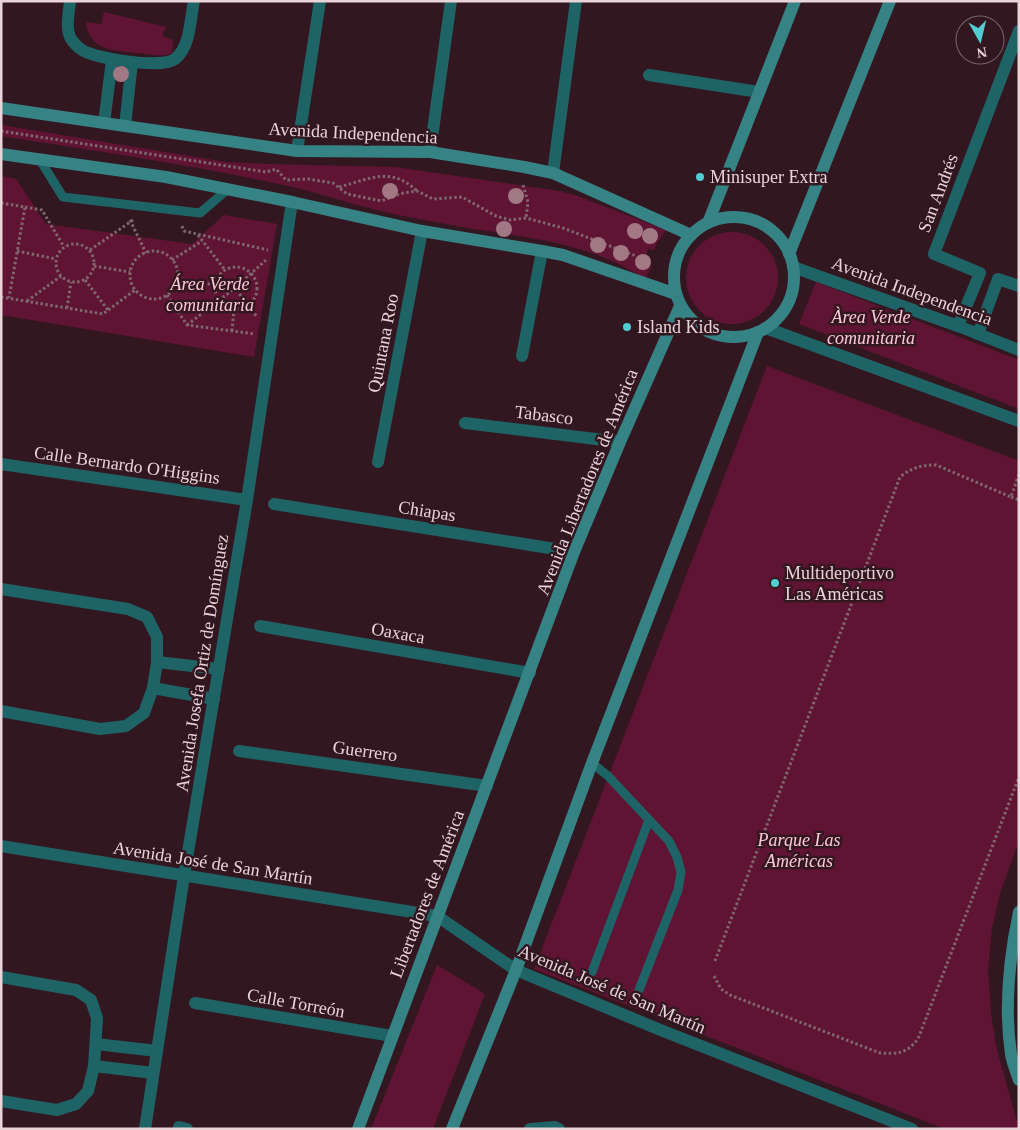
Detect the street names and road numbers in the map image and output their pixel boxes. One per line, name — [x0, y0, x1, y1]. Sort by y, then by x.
street label: Avenida Independencia — [268, 119, 438, 147]
street label: San Andrés — [914, 151, 962, 235]
street label: Avenida Independencia — [829, 253, 995, 329]
street label: Quintana Roo — [364, 292, 402, 394]
street label: Avenida Libertadores de América — [532, 366, 642, 598]
street label: Tabasco — [514, 401, 574, 429]
street label: Calle Bernardo O'Higgins — [33, 442, 221, 488]
street label: Chiapas — [397, 497, 457, 525]
street label: Avenida Josefa Ortiz de Domínguez — [172, 533, 232, 793]
street label: Oaxaca — [370, 618, 426, 648]
street label: Guerrero — [331, 737, 399, 765]
street label: Libertadores de América — [386, 807, 468, 981]
street label: Avenida José de San Martín — [112, 837, 314, 889]
street label: Avenida José de San Martín — [515, 940, 709, 1038]
street label: Calle Torreón — [246, 985, 346, 1021]

